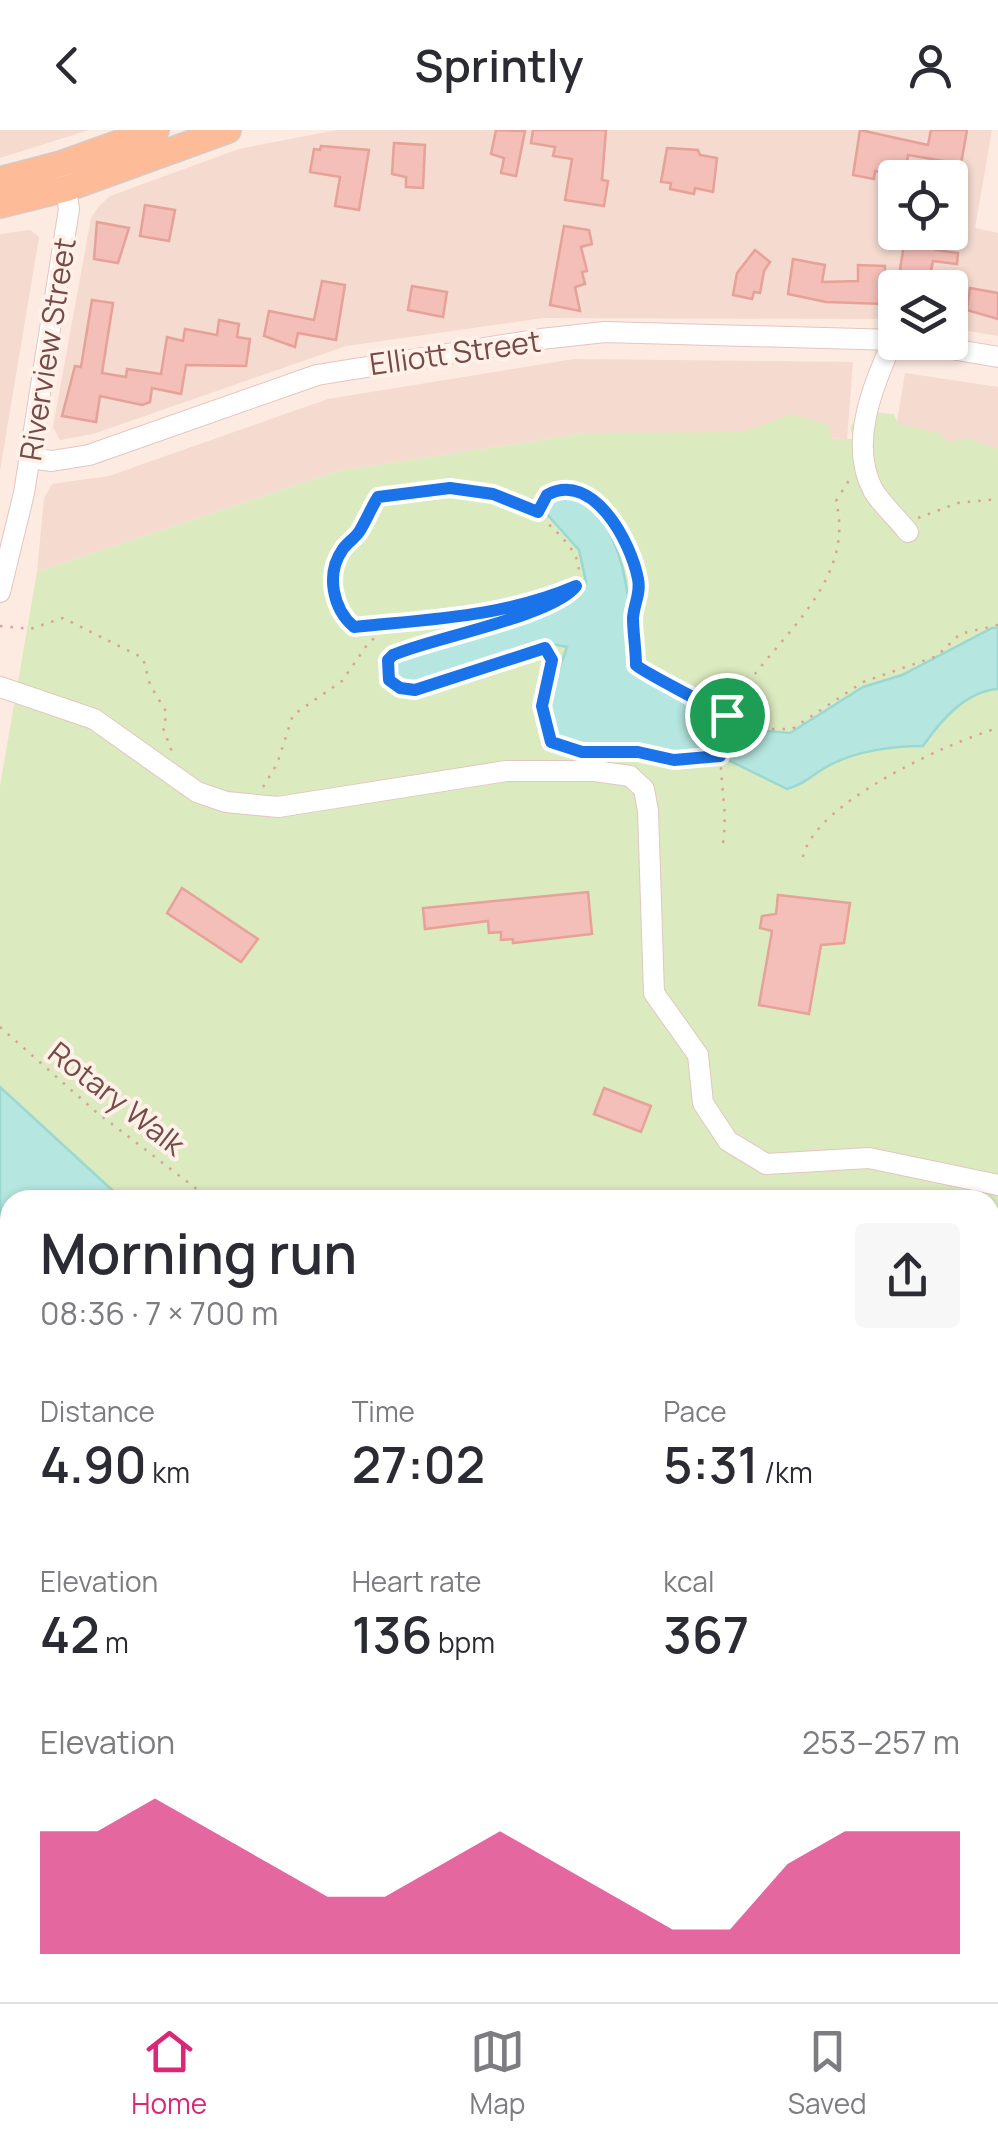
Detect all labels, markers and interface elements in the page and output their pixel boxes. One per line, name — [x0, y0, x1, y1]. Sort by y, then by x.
text: Sprintly — [415, 34, 583, 96]
icon: back — [40, 38, 95, 93]
icon: person — [903, 38, 958, 93]
map controls — [878, 160, 968, 360]
button: locate — [878, 160, 968, 250]
street label: Riverview Street — [9, 235, 85, 463]
button: layers — [878, 270, 968, 360]
street label: Elliott Street — [367, 320, 543, 384]
pin — [685, 673, 770, 758]
icon: arrive — [700, 688, 755, 743]
street label: Rotary Walk — [40, 1032, 195, 1165]
text: Morning run — [40, 1215, 357, 1291]
button: share — [855, 1223, 960, 1328]
text: 08:36 · 7 × 700 m — [40, 1291, 278, 1335]
text: Distance — [40, 1392, 155, 1430]
text: Time — [352, 1392, 415, 1430]
text: Pace — [663, 1392, 727, 1430]
text: 4.90 — [40, 1430, 147, 1498]
text: 27:02 — [352, 1430, 485, 1498]
text: 5:31 — [663, 1430, 759, 1498]
text: km — [147, 1453, 190, 1491]
text: /km — [759, 1453, 813, 1491]
text: Elevation — [40, 1562, 158, 1600]
text: Heart rate — [352, 1562, 481, 1600]
text: kcal — [663, 1562, 714, 1600]
text: 42 — [40, 1600, 99, 1668]
text: 136 — [352, 1600, 432, 1668]
text: 367 — [663, 1600, 749, 1668]
text: m — [99, 1623, 129, 1661]
text: bpm — [432, 1623, 495, 1661]
text: Elevation — [40, 1720, 175, 1764]
text: 253–257 m — [802, 1720, 960, 1764]
tab: Home — [131, 2024, 207, 2122]
tab: Map — [470, 2024, 525, 2122]
tab: Saved — [788, 2024, 867, 2122]

